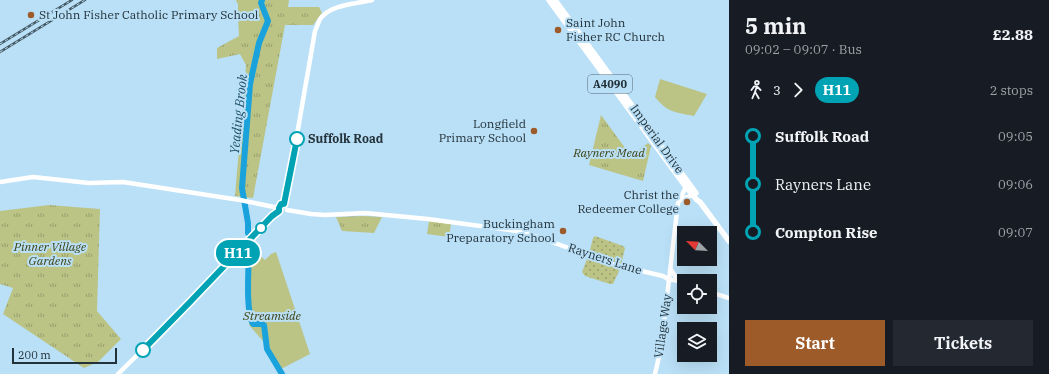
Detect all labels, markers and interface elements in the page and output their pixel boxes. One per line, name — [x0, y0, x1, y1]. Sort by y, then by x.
place label: St John Fisher Catholic Primary School — [39, 7, 259, 22]
marker: St John Fisher Catholic Primary School — [26, 10, 36, 20]
text: 5 min — [745, 11, 807, 40]
place label: Saint John Fisher RC Church — [566, 15, 666, 44]
marker: Saint John Fisher RC Church — [553, 25, 563, 35]
text: £2.88 — [993, 25, 1033, 44]
text: 09:02 – 09:07 · Bus — [745, 41, 862, 58]
water label: Yeading Brook — [226, 73, 251, 155]
road number: A4090 — [588, 75, 632, 93]
icon: walk — [745, 79, 767, 101]
icon: forward — [787, 79, 809, 101]
text: H11 — [823, 81, 851, 99]
text: 3 — [773, 82, 781, 99]
text: 2 stops — [990, 82, 1033, 99]
street label: Imperial Drive — [627, 101, 688, 176]
place label: Longfield Primary School — [439, 116, 526, 145]
marker: Longfield Primary School — [529, 126, 539, 136]
text: Suffolk Road — [775, 127, 869, 146]
text: 09:05 — [998, 128, 1033, 145]
marker: Suffolk Road — [289, 131, 305, 147]
place label: Suffolk Road — [308, 131, 384, 146]
park label: Rayners Mead — [572, 145, 645, 160]
text: Rayners Lane — [775, 175, 871, 194]
text: 09:06 — [998, 176, 1033, 193]
place label: Christ the Redeemer College — [577, 187, 679, 216]
marker: Christ the Redeemer College — [682, 197, 692, 207]
place label: Buckingham Preparatory School — [446, 216, 556, 245]
unlabelled marker — [255, 222, 267, 234]
text: Compton Rise — [775, 223, 878, 242]
text: 09:07 — [998, 224, 1033, 241]
marker: Buckingham Preparatory School — [558, 226, 568, 236]
north arrow — [677, 226, 717, 266]
map controls — [677, 226, 717, 362]
park label: Pinner Village Gardens — [13, 239, 87, 268]
line badge: H11 — [215, 240, 261, 266]
street label: Rayners Lane — [566, 240, 644, 278]
text: H11 — [224, 244, 252, 262]
button: locate — [677, 274, 717, 314]
street label: Village Way — [651, 292, 675, 359]
park label: Streamside — [242, 308, 302, 323]
button: Start — [745, 320, 885, 366]
button: Tickets — [893, 320, 1033, 366]
button: layers — [677, 322, 717, 362]
unlabelled marker — [135, 342, 151, 358]
scale bar — [12, 346, 117, 365]
text: 200 m — [18, 348, 51, 362]

